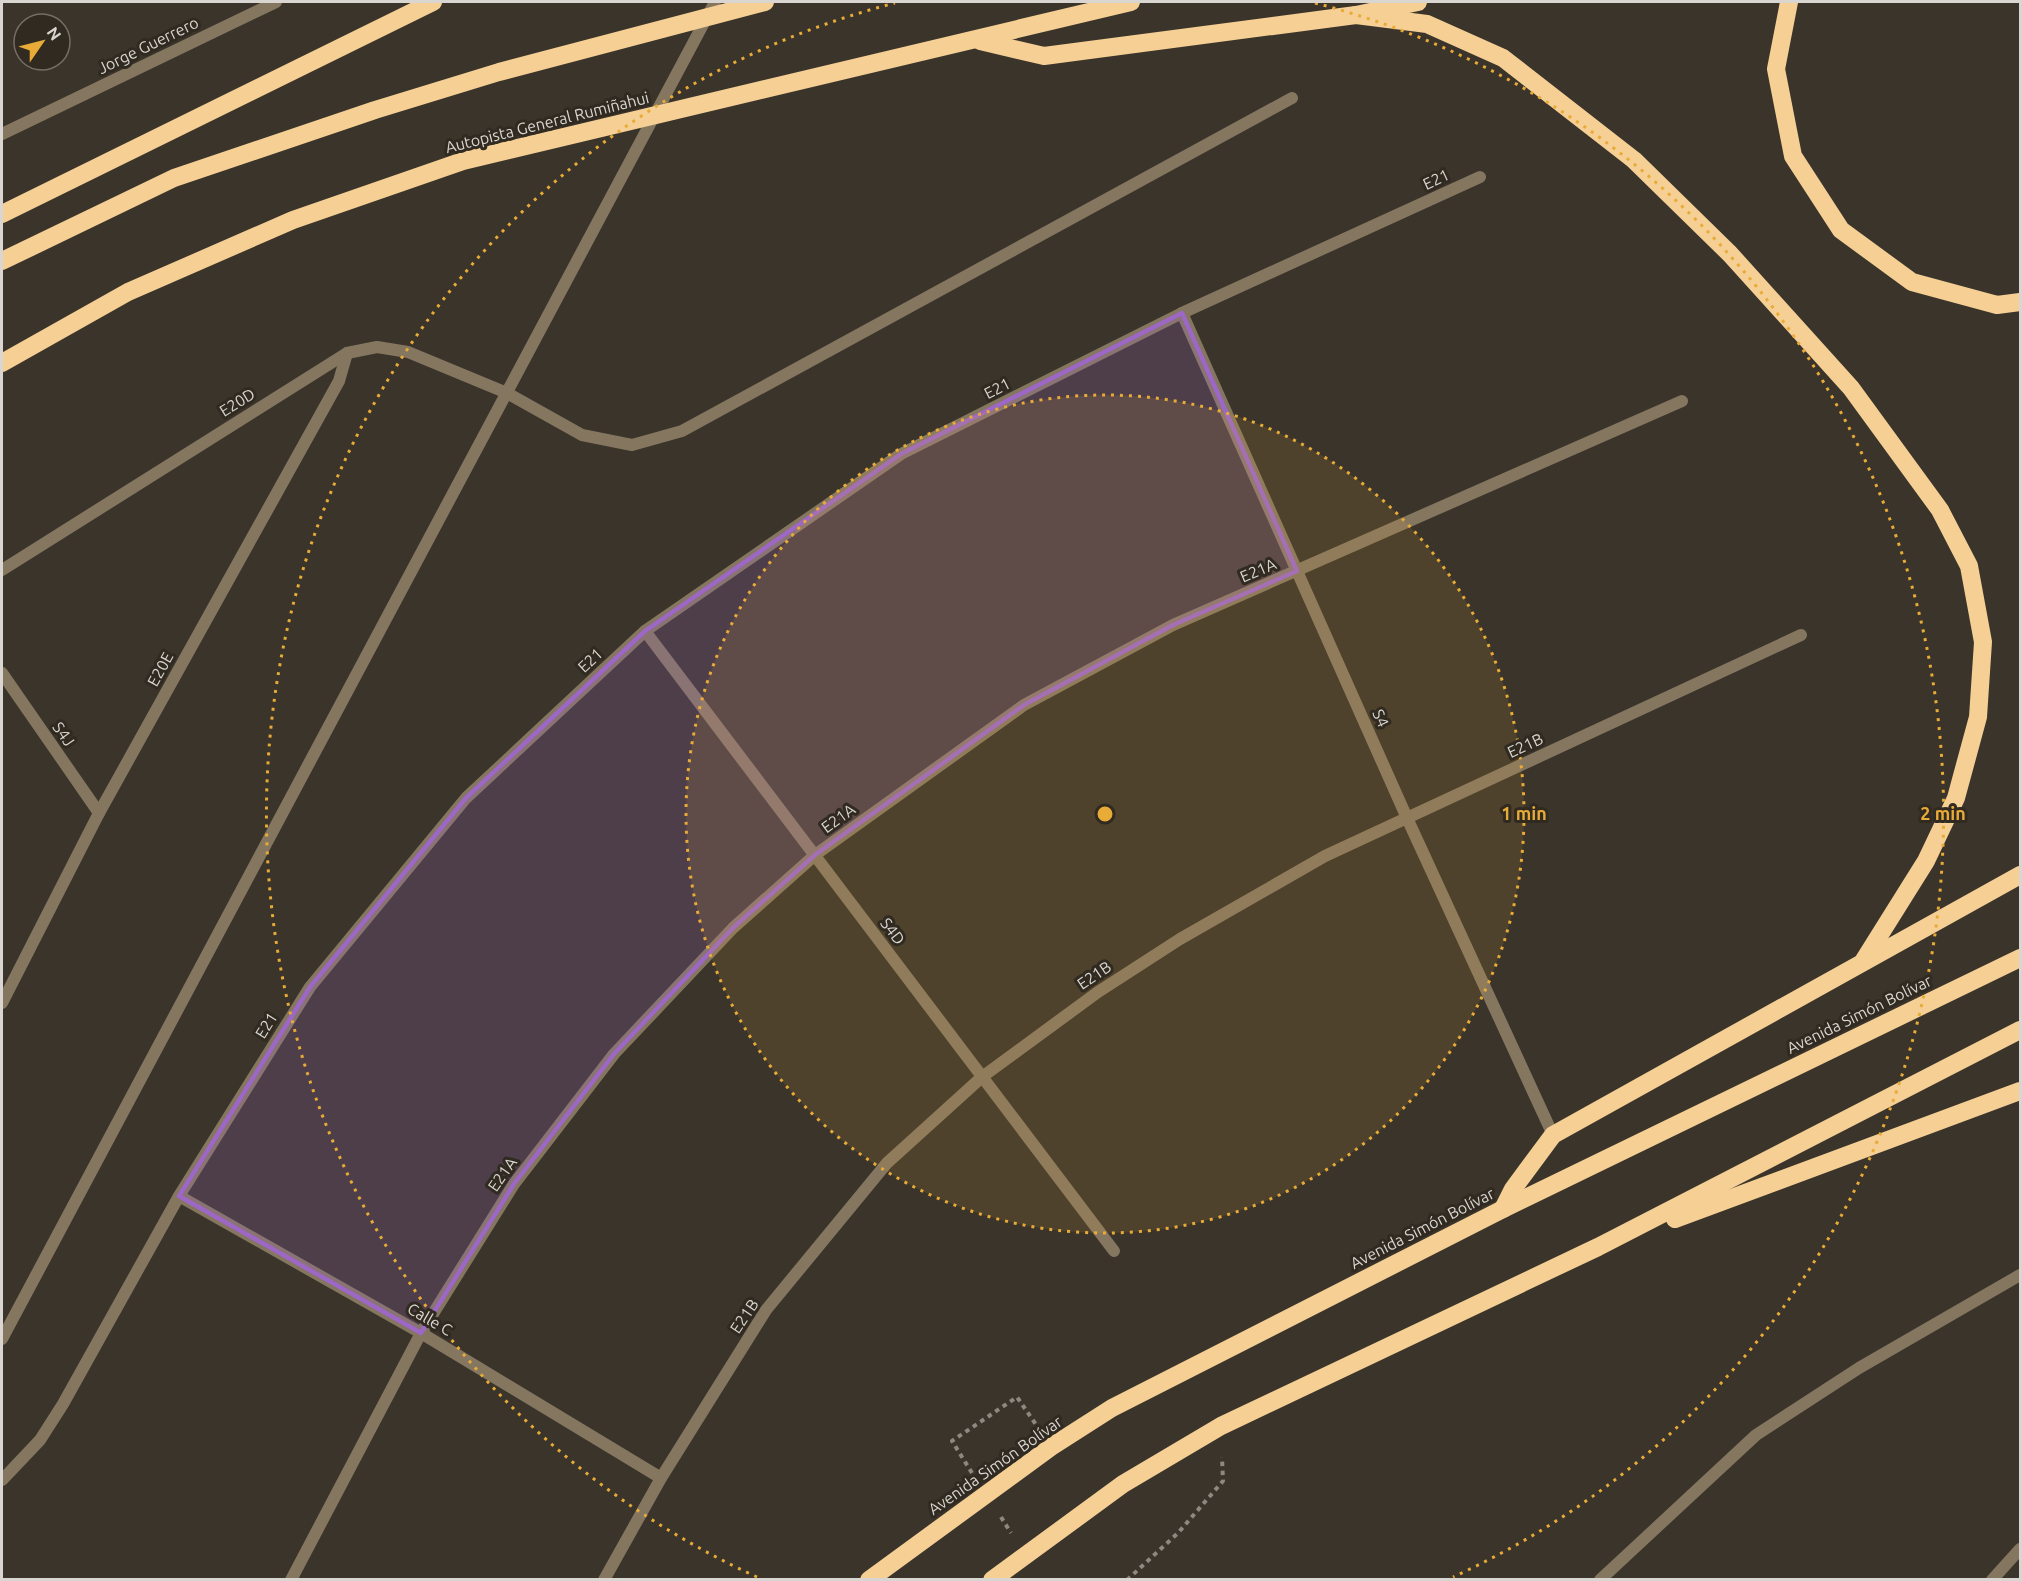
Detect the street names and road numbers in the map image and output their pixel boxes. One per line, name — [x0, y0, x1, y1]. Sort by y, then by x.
street label: Jorge Guerrero — [95, 13, 201, 77]
street label: Autopista General Rumiñahui — [443, 88, 651, 156]
street label: E21 — [1420, 165, 1452, 193]
street label: E21 — [981, 374, 1013, 402]
street label: E20D — [216, 384, 258, 420]
street label: E21A — [1237, 554, 1279, 586]
street label: E21 — [574, 644, 606, 676]
street label: E20E — [143, 649, 177, 689]
street label: S4 — [1369, 706, 1393, 730]
street label: S4J — [49, 718, 79, 750]
street label: E21B — [1504, 729, 1546, 761]
street label: E21A — [818, 799, 859, 836]
street label: S4D — [877, 914, 909, 948]
street label: E21B — [1074, 957, 1114, 993]
street label: Avenida Simón Bolívar — [1784, 971, 1934, 1057]
street label: E21 — [251, 1009, 281, 1041]
street label: E21A — [484, 1153, 520, 1194]
street label: Avenida Simón Bolívar — [1347, 1184, 1497, 1272]
street label: E21B — [726, 1296, 762, 1336]
street label: Calle C — [404, 1299, 456, 1339]
street label: Avenida Simón Bolívar — [925, 1412, 1065, 1518]

